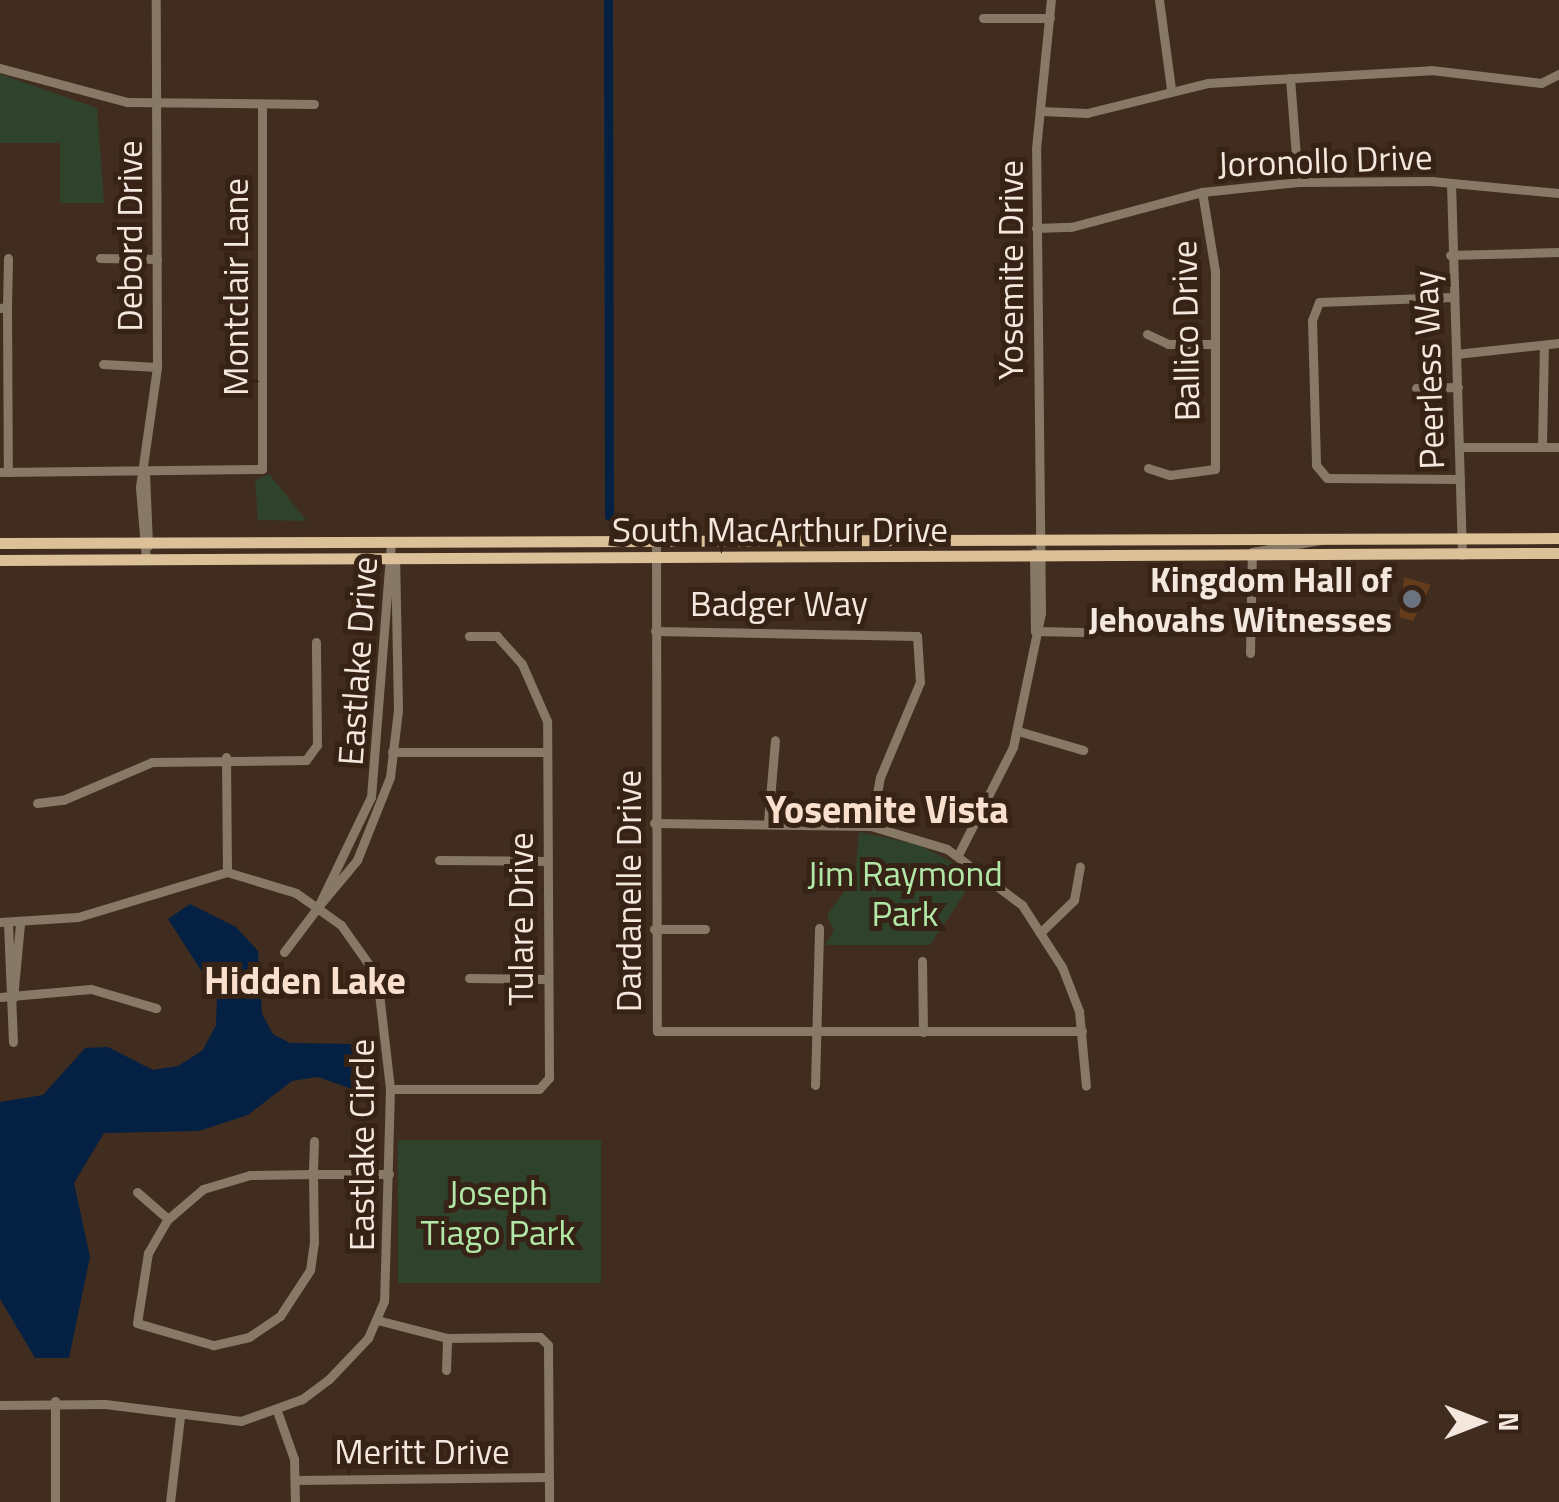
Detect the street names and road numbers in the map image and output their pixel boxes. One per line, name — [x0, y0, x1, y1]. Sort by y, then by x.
street label: Joronollo Drive — [1217, 135, 1433, 185]
street label: Debord Drive — [108, 140, 150, 332]
street label: Yosemite Drive — [989, 160, 1031, 380]
street label: Montclair Lane — [214, 178, 256, 396]
street label: Ballico Drive — [1162, 240, 1208, 422]
street label: Peerless Way — [1404, 270, 1452, 470]
street label: South MacArthur Drive — [612, 508, 948, 550]
street label: Eastlake Drive — [329, 555, 385, 767]
street label: Badger Way — [690, 582, 868, 624]
street label: Dardanelle Drive — [607, 770, 649, 1012]
street label: Tulare Drive — [499, 832, 541, 1006]
street label: Eastlake Circle — [340, 1039, 382, 1251]
street label: Meritt Drive — [334, 1430, 510, 1472]

